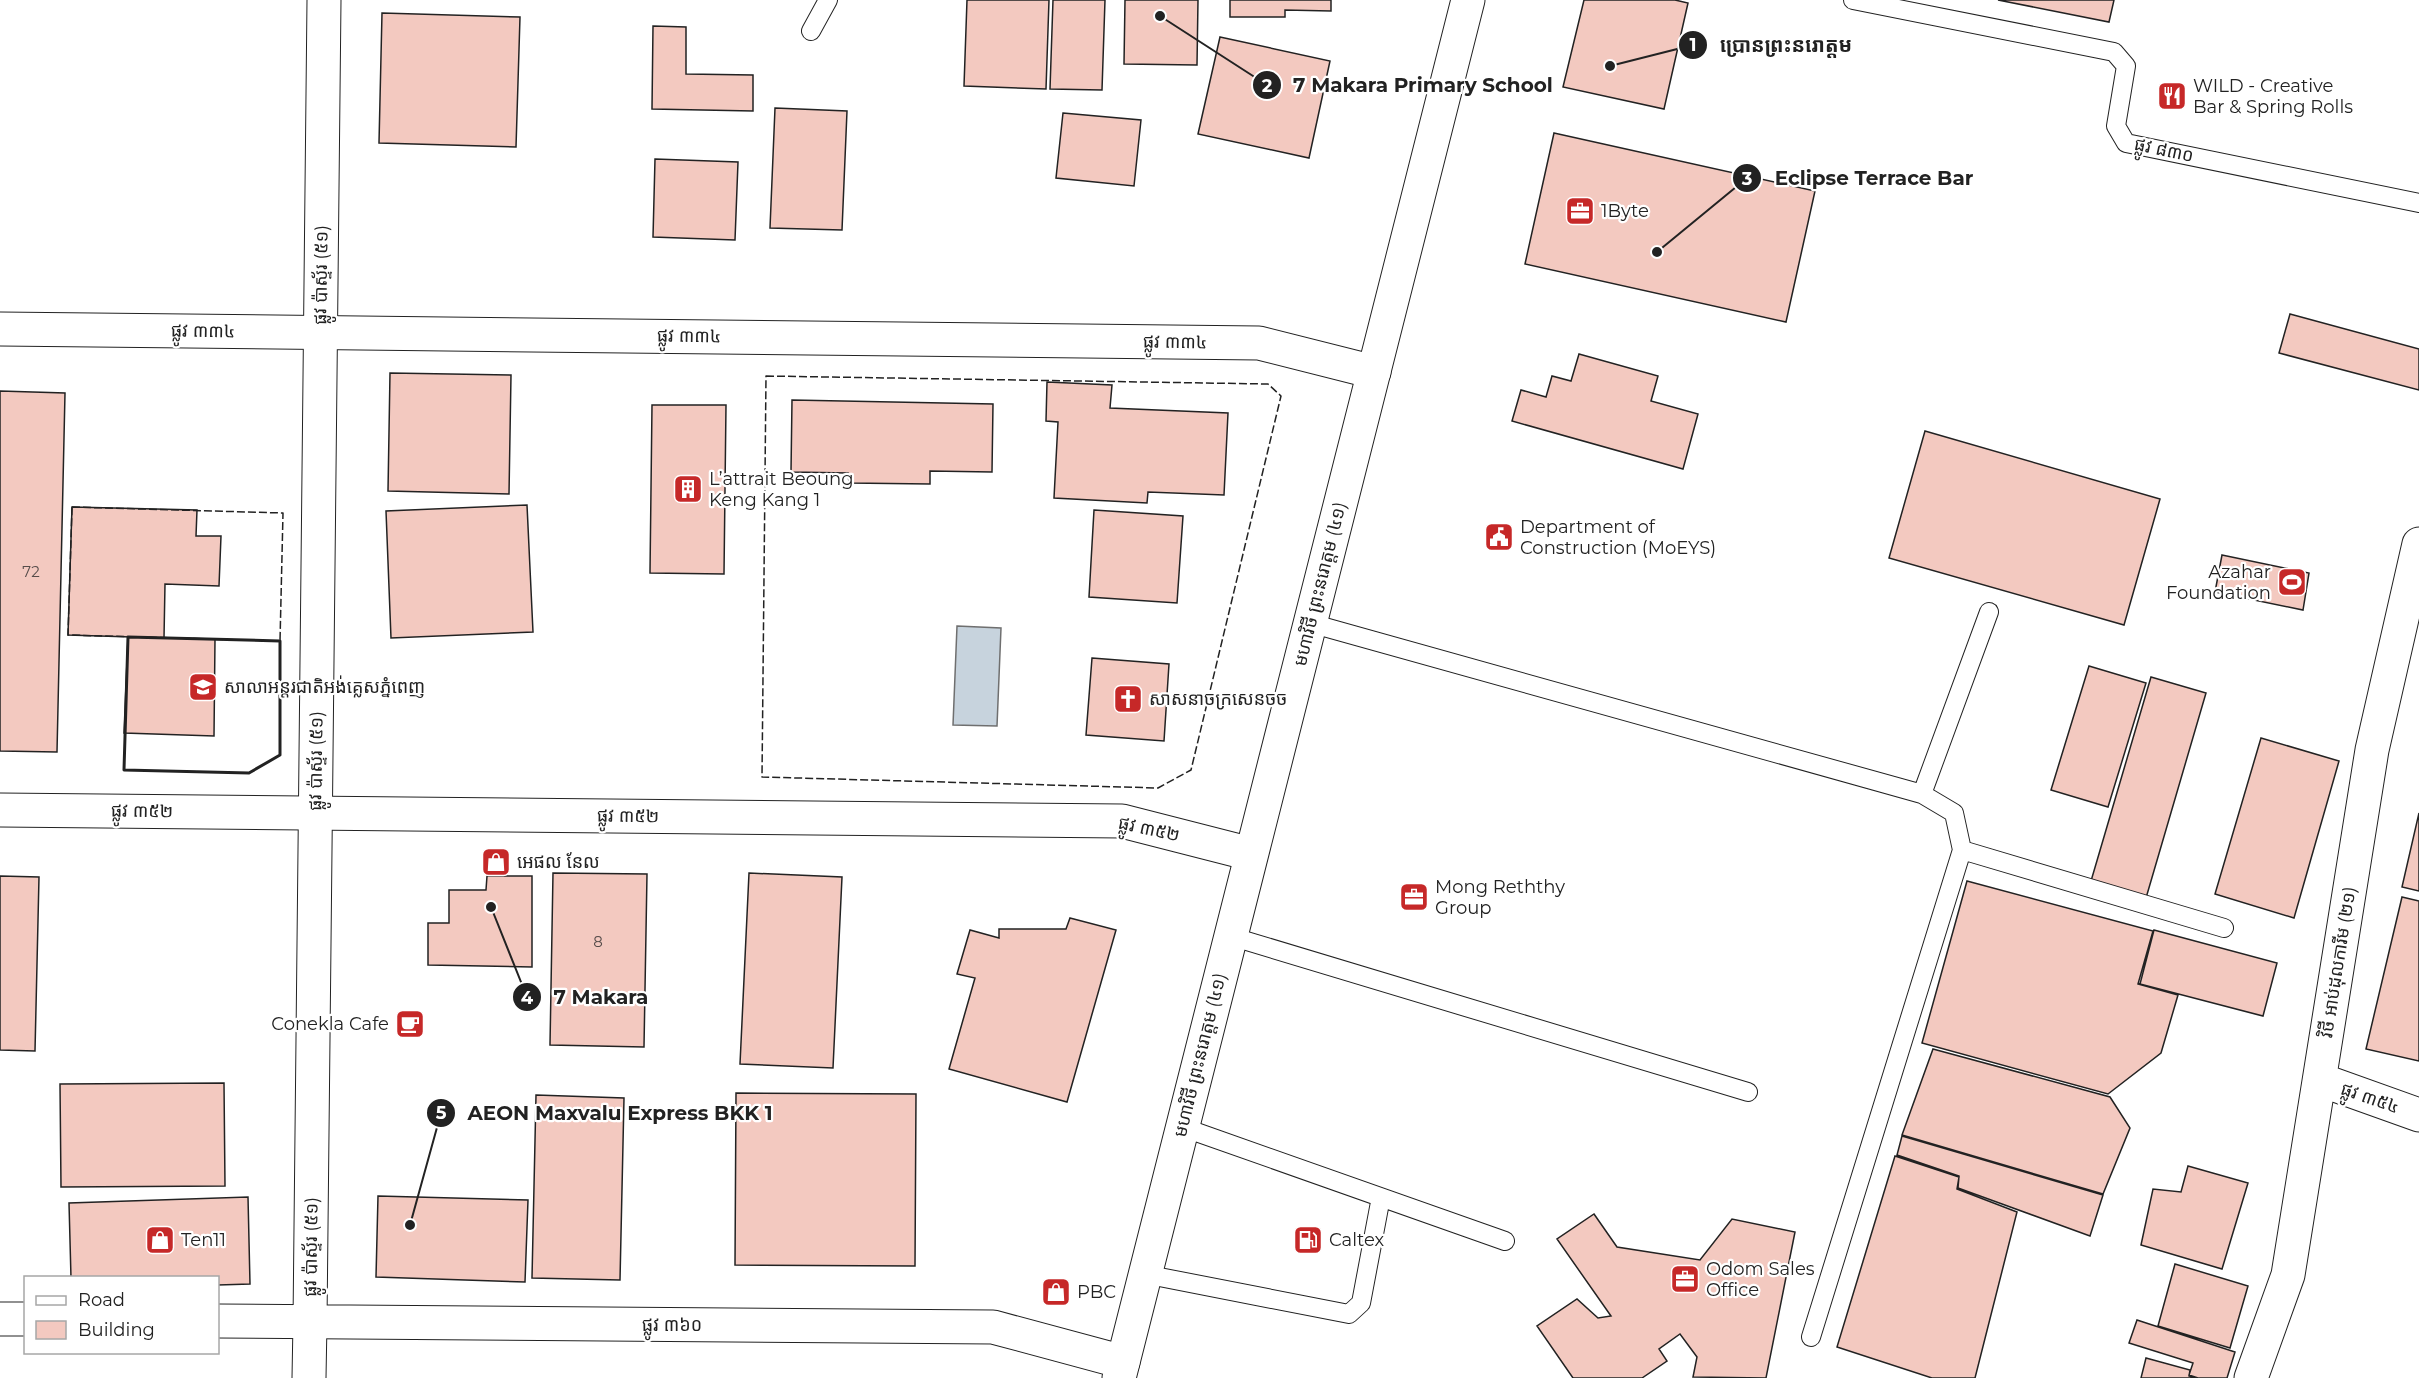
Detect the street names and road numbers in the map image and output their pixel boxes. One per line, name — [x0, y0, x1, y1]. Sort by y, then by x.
street label: ផ្លូវ ៨៣០ — [2131, 133, 2196, 172]
street label: ផ្លូវ ប៉ាស្ទ័រ (៥១) — [309, 225, 338, 325]
street label: ផ្លូវ ៣៣៤ — [170, 319, 235, 348]
street label: ផ្លូវ ៣៣៤ — [656, 324, 721, 353]
street label: ផ្លូវ ៣៣៤ — [1142, 330, 1207, 359]
street label: មហាវិថី ព្រះនរោត្តម (៤១) — [1288, 499, 1352, 669]
street label: ផ្លូវ ប៉ាស្ទ័រ (៥១) — [304, 711, 333, 811]
street label: ផ្លូវ ៣៥២ — [110, 799, 173, 828]
street label: ផ្លូវ ៣៥២ — [596, 804, 659, 833]
street label: ផ្លូវ ៣៥២ — [1115, 812, 1182, 851]
street label: វិថី អាប់ដុលការីម (២១) — [2314, 885, 2362, 1041]
street label: មហាវិថី ព្រះនរោត្តម (៤១) — [1168, 970, 1232, 1140]
street label: ផ្លូវ ៣៥៤ — [2336, 1078, 2402, 1123]
street label: ផ្លូវ ប៉ាស្ទ័រ (៥១) — [299, 1197, 328, 1297]
street label: ផ្លូវ ៣៦០ — [642, 1314, 702, 1341]

